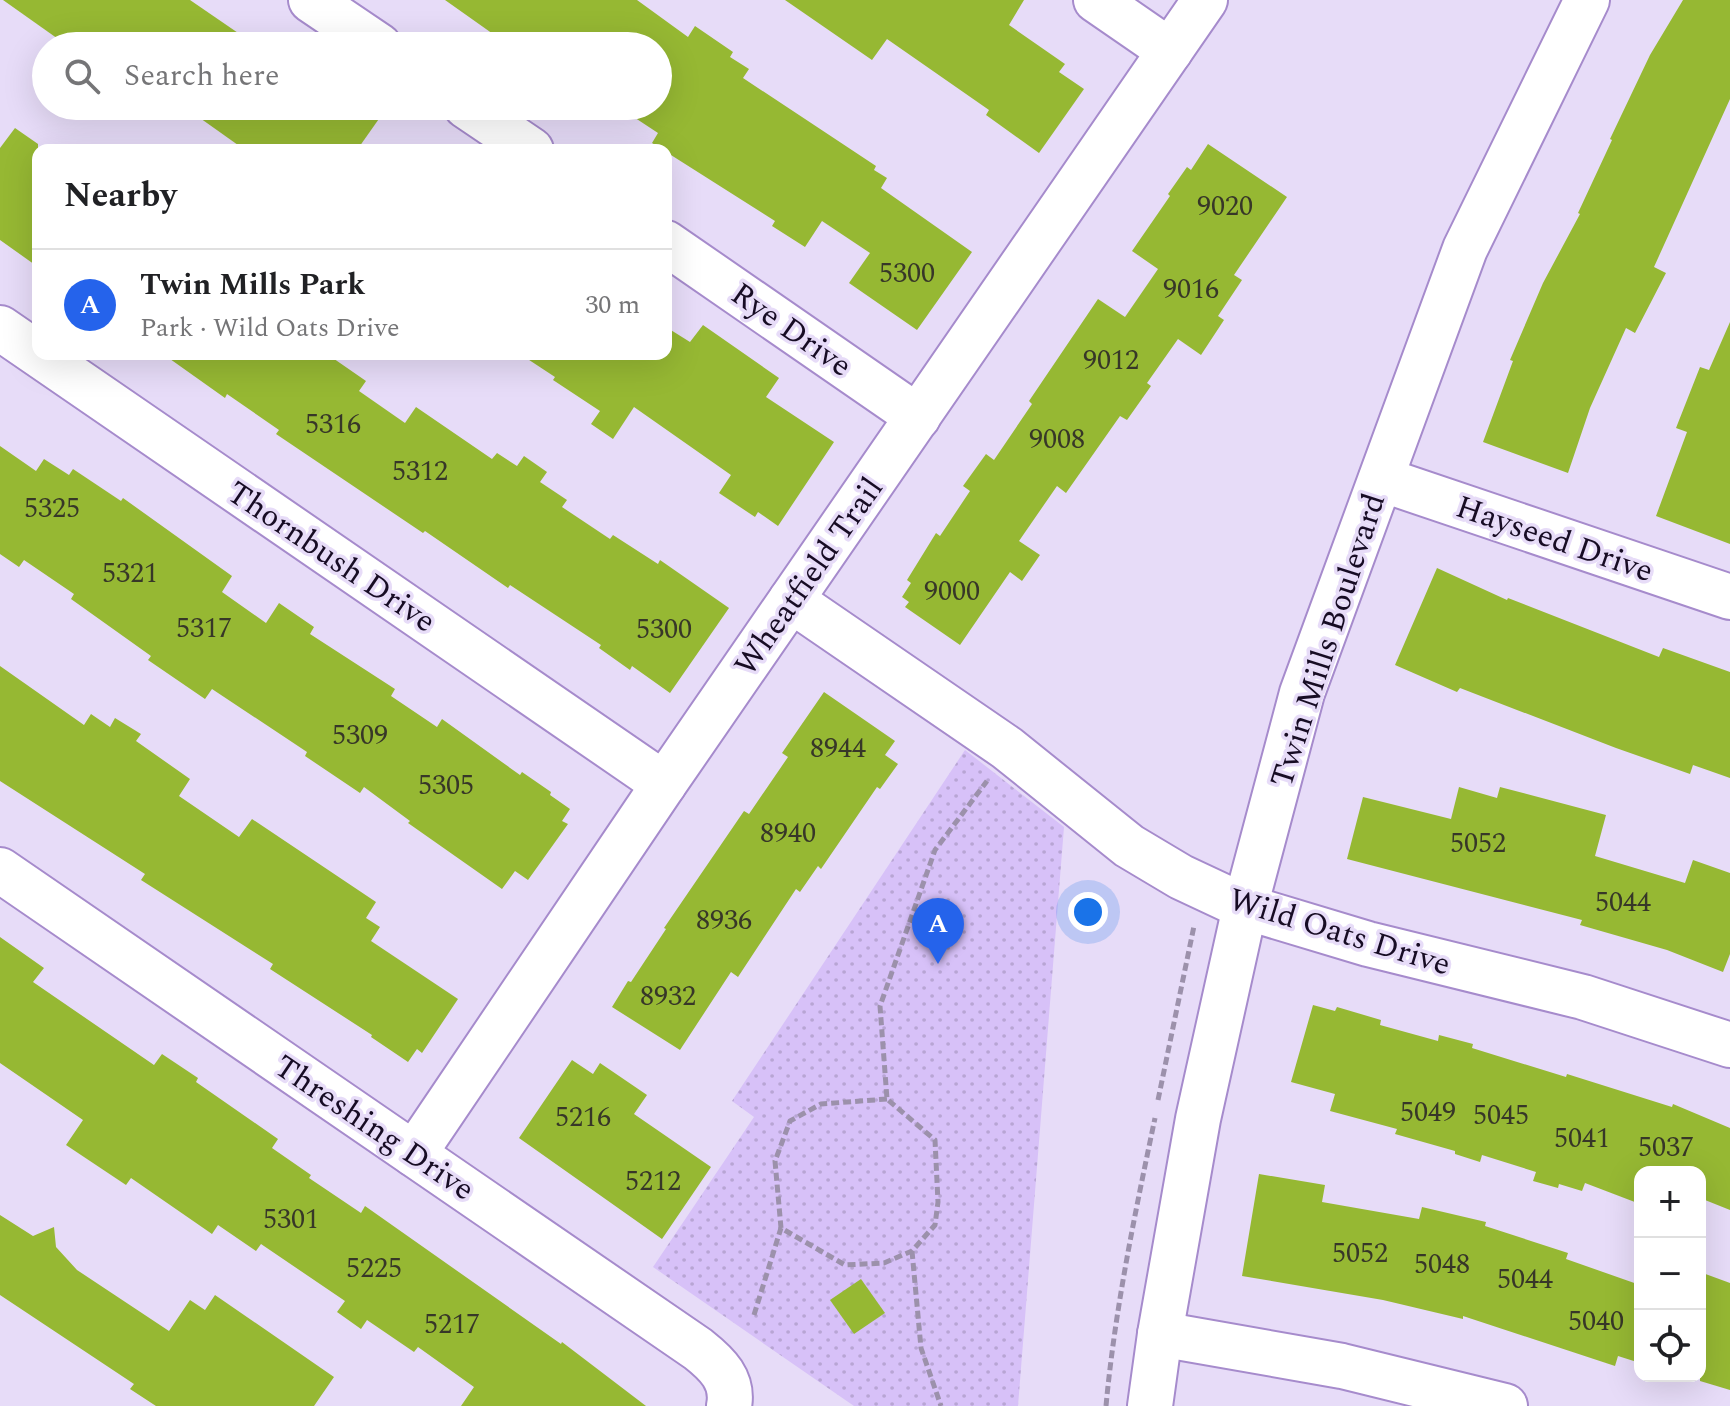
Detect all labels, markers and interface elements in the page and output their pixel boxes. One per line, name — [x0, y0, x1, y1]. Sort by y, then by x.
search box — [32, 32, 672, 120]
text: Search here — [124, 53, 280, 99]
icon: search — [60, 54, 104, 98]
text: Nearby — [64, 170, 177, 222]
house number: 9020 — [1197, 185, 1253, 228]
house number: 5300 — [879, 252, 935, 295]
text: Twin Mills Park — [140, 262, 365, 308]
house number: 9016 — [1163, 268, 1219, 311]
street label: Rye Drive — [720, 270, 862, 390]
text: A — [80, 285, 100, 325]
text: 30 m — [585, 285, 640, 325]
text: Park · Wild Oats Drive — [140, 308, 399, 348]
house number: 9012 — [1083, 339, 1139, 382]
house number: 5316 — [305, 403, 361, 446]
house number: 9008 — [1029, 418, 1085, 461]
house number: 5312 — [392, 450, 448, 493]
street label: Wheatfield Trail — [722, 467, 896, 686]
street label: Thornbush Drive — [217, 469, 446, 646]
street label: Hayseed Drive — [1449, 483, 1660, 596]
house number: 5325 — [24, 487, 80, 530]
street label: Twin Mills Boulevard — [1258, 487, 1399, 794]
house number: 5321 — [102, 552, 158, 595]
house number: 9000 — [924, 570, 980, 613]
house number: 5317 — [176, 607, 232, 650]
house number: 5300 — [636, 608, 692, 651]
house number: 5309 — [332, 714, 388, 757]
house number: 8944 — [810, 727, 866, 770]
house number: 5305 — [418, 764, 474, 807]
house number: 8940 — [760, 812, 816, 855]
house number: 5052 — [1450, 822, 1506, 865]
street label: Wild Oats Drive — [1223, 875, 1456, 989]
house number: 5044 — [1595, 881, 1651, 924]
your location — [1068, 892, 1108, 932]
pin: A — [912, 898, 964, 964]
house number: 8936 — [696, 899, 752, 942]
house number: 8932 — [640, 975, 696, 1018]
street label: Threshing Drive — [264, 1043, 484, 1214]
house number: 5049 — [1400, 1091, 1456, 1134]
house number: 5045 — [1473, 1094, 1529, 1137]
house number: 5216 — [555, 1096, 611, 1139]
house number: 5041 — [1554, 1117, 1610, 1160]
house number: 5037 — [1638, 1126, 1694, 1169]
house number: 5212 — [625, 1160, 681, 1203]
map controls — [1634, 1166, 1706, 1382]
button: + — [1634, 1166, 1706, 1238]
house number: 5301 — [263, 1198, 319, 1241]
house number: 5052 — [1332, 1232, 1388, 1275]
button: − — [1634, 1238, 1706, 1310]
house number: 5048 — [1414, 1243, 1470, 1286]
house number: 5225 — [346, 1247, 402, 1290]
house number: 5044 — [1497, 1258, 1553, 1301]
house number: 5040 — [1568, 1300, 1624, 1343]
house number: 5217 — [424, 1303, 480, 1346]
button: locate — [1634, 1310, 1706, 1382]

